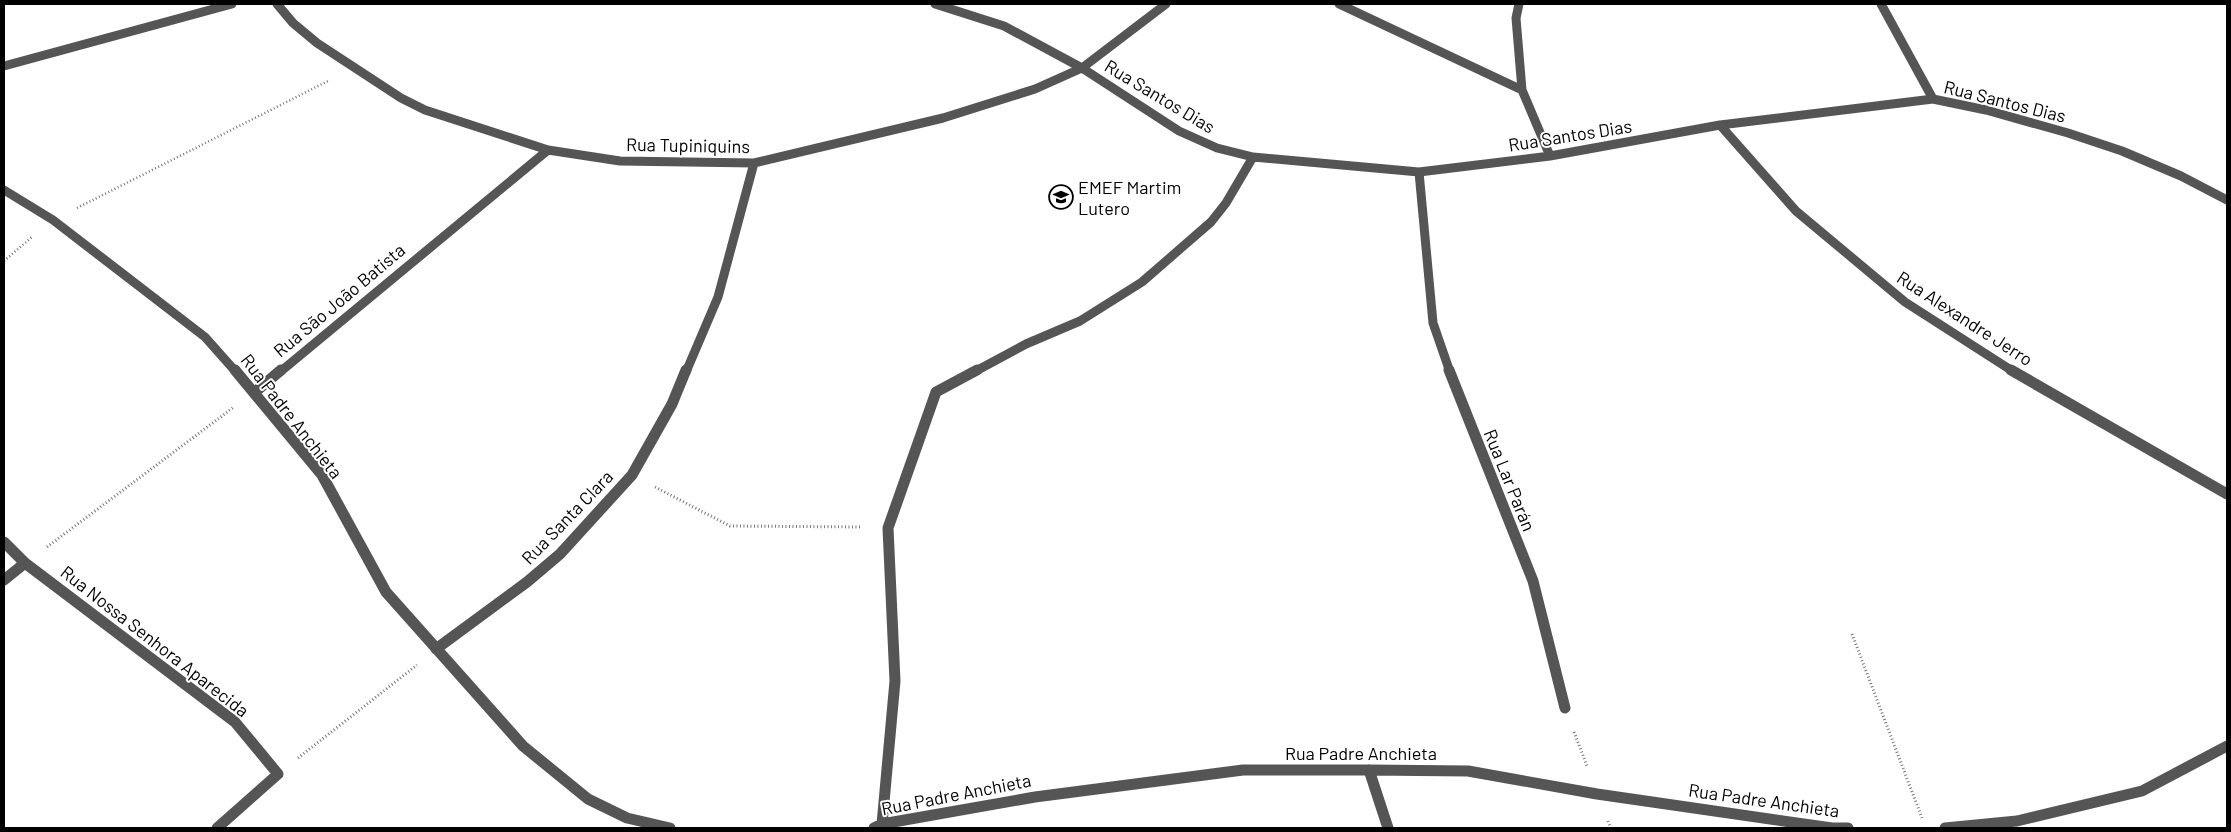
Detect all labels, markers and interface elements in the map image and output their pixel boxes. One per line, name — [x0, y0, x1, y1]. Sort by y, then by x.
street label: Rua Santos Dias — [1101, 54, 1219, 138]
street label: Rua Santos Dias — [1942, 75, 2068, 127]
street label: Rua Santos Dias — [1507, 114, 1633, 156]
street label: Rua Tupiniquins — [626, 133, 750, 157]
place label: EMEF Martim Lutero — [1078, 176, 1181, 219]
school or university icon: EMEF Martim Lutero — [1048, 184, 1074, 210]
street label: Rua São João Batista — [269, 239, 409, 361]
street label: Rua Alexandre Jerro — [1893, 266, 2037, 370]
street label: Rua Padre Anchieta — [237, 349, 347, 483]
street label: Rua Lar Parán — [1480, 426, 1540, 534]
street label: Rua Santa Clara — [517, 465, 617, 569]
street label: Rua Nossa Senhora Aparecida — [56, 561, 254, 721]
street label: Rua Padre Anchieta — [1285, 742, 1437, 764]
street label: Rua Padre Anchieta — [879, 769, 1033, 819]
street label: Rua Padre Anchieta — [1687, 779, 1841, 821]

